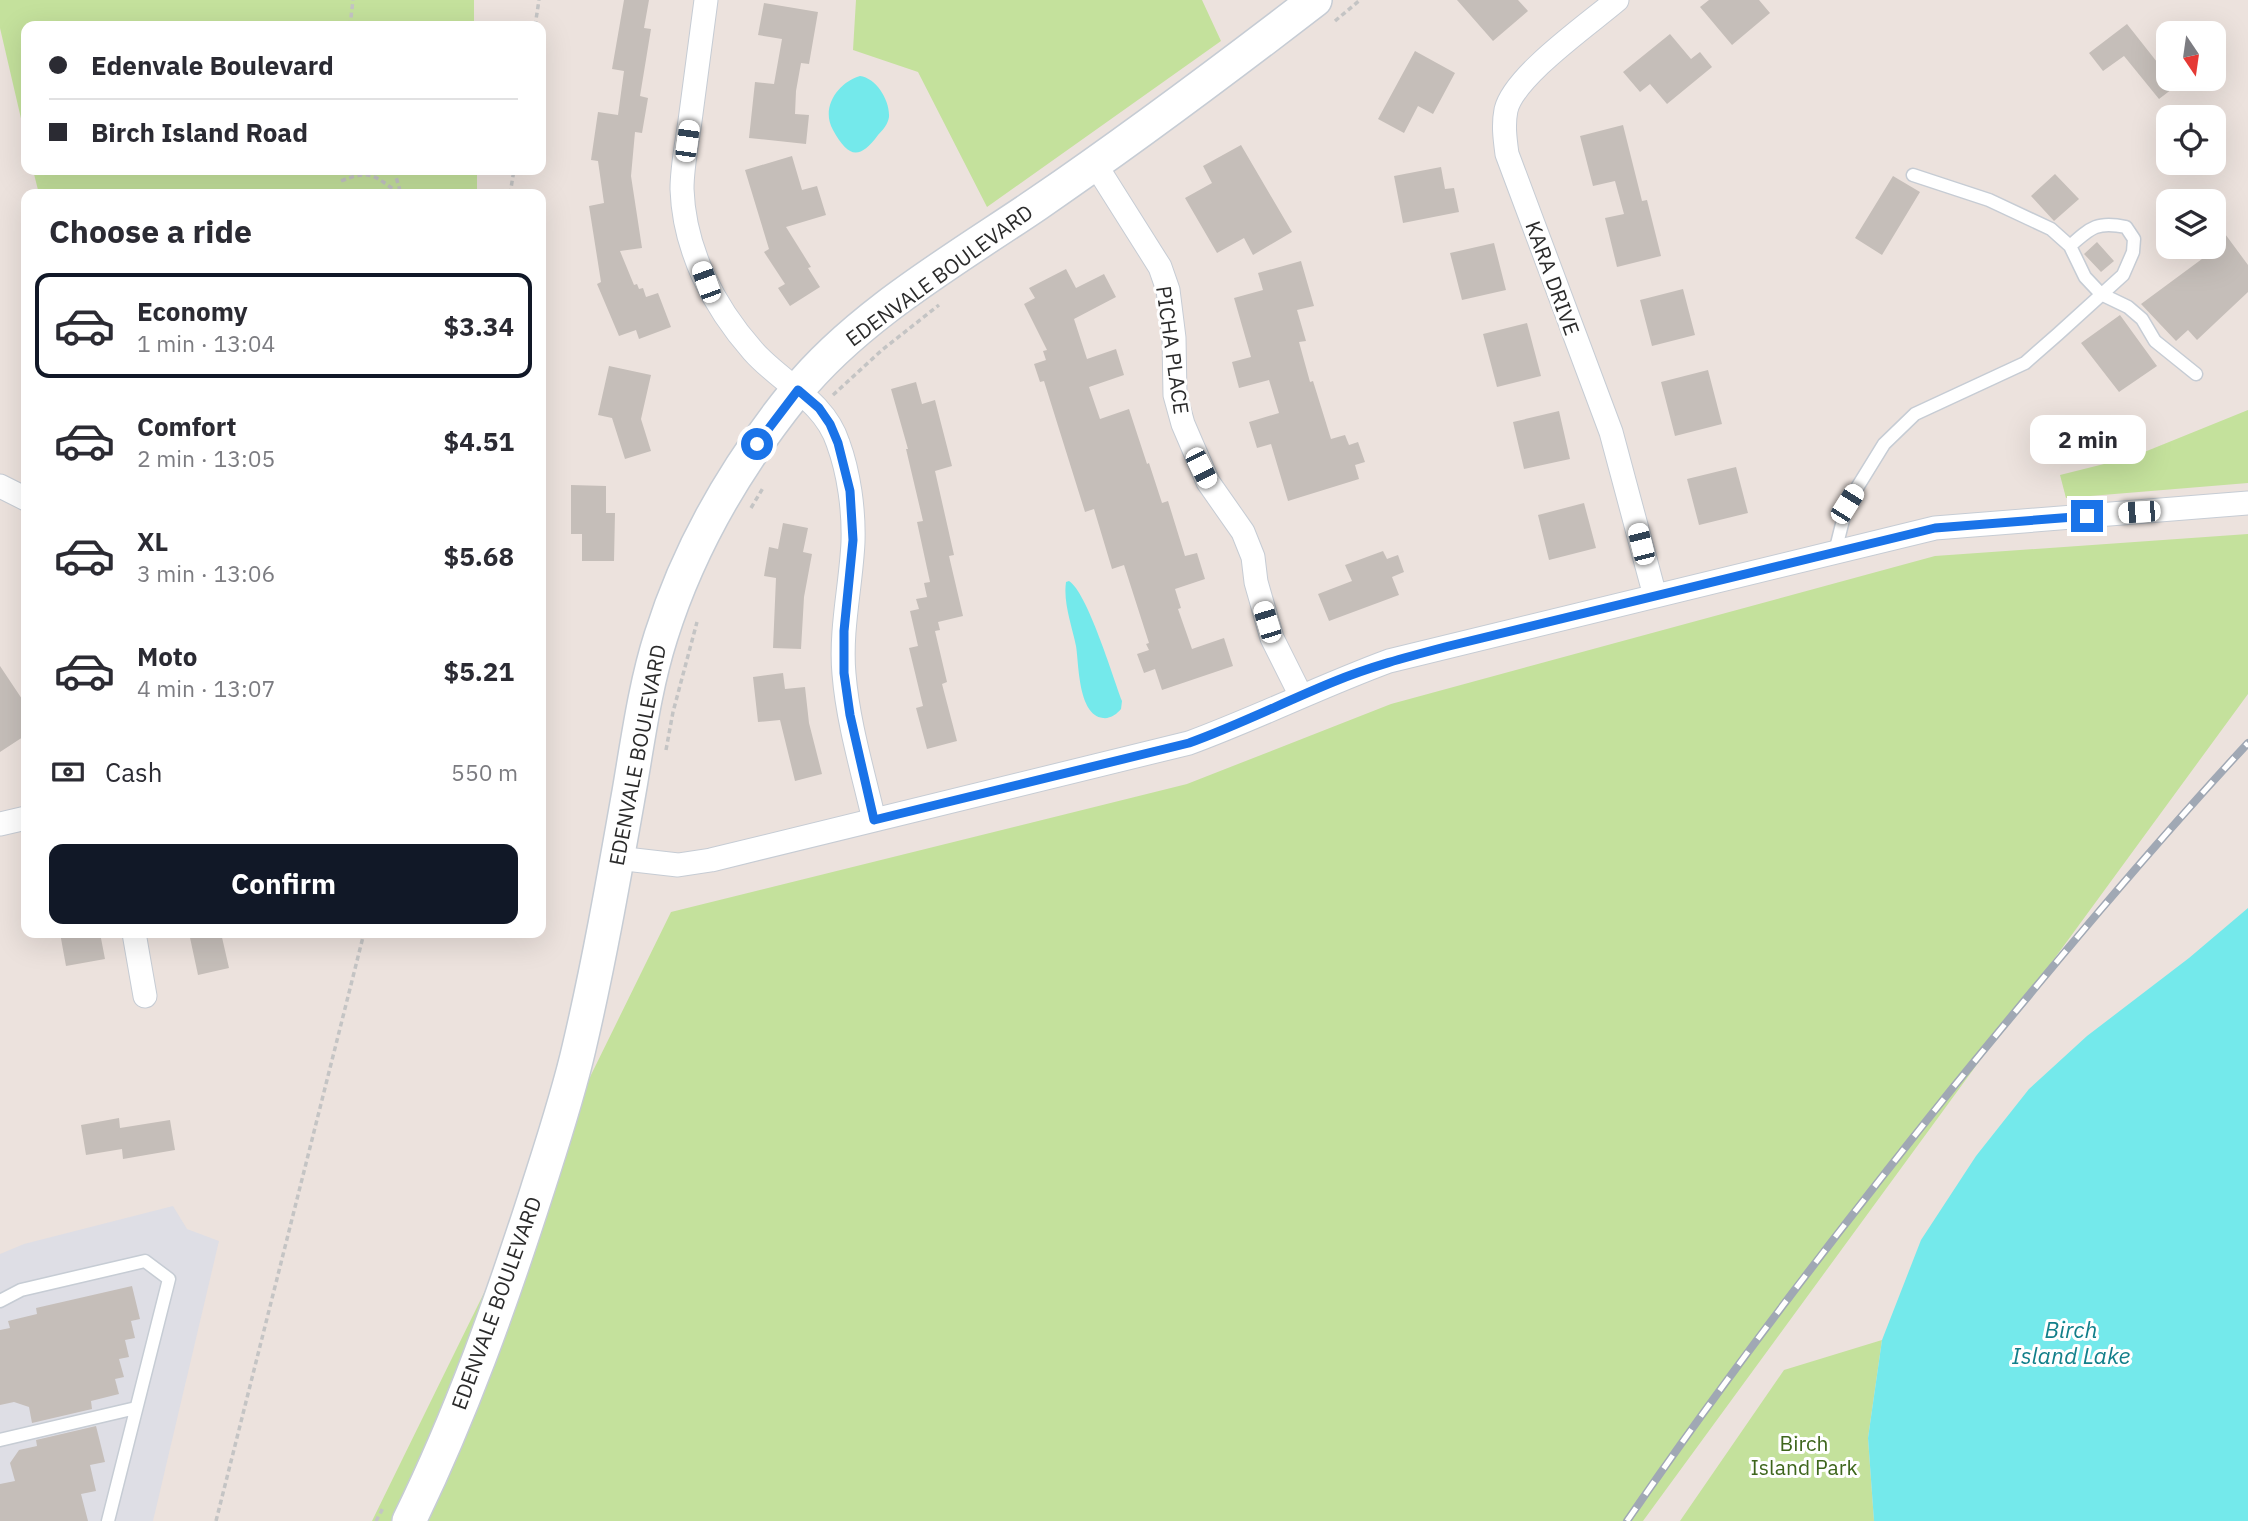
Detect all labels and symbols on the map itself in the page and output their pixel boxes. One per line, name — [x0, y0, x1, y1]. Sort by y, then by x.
north arrow — [2156, 21, 2226, 91]
car — [674, 119, 701, 163]
street label: EDENVALE BOULEVARD — [840, 198, 1038, 352]
street label: KARA DRIVE — [1519, 217, 1587, 339]
car — [689, 259, 724, 305]
street label: PICHA PLACE — [1150, 284, 1196, 416]
callout: 2 min — [2029, 414, 2145, 463]
route start — [741, 428, 773, 460]
car — [1183, 445, 1220, 491]
car — [1827, 481, 1868, 527]
route end — [2071, 500, 2103, 532]
car — [2118, 500, 2161, 524]
car — [1626, 521, 1657, 567]
car — [1251, 599, 1284, 645]
street label: EDENVALE BOULEVARD — [602, 642, 672, 868]
street label: EDENVALE BOULEVARD — [444, 1193, 548, 1413]
water label: Birch Island Lake — [2012, 1314, 2130, 1370]
park label: Birch Island Park — [1750, 1429, 1858, 1481]

